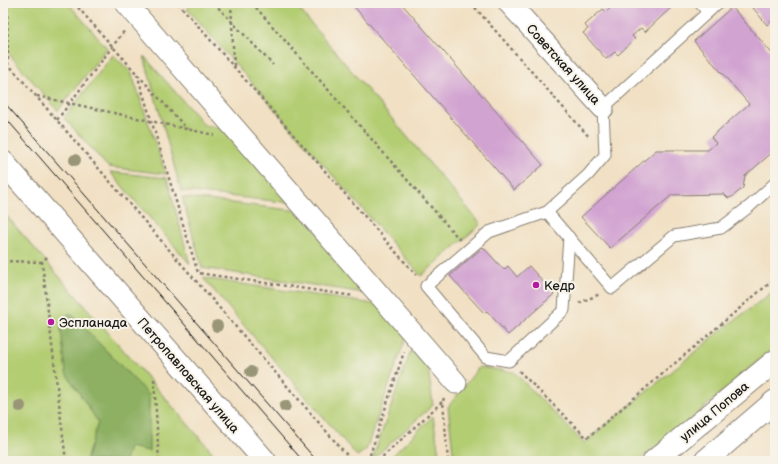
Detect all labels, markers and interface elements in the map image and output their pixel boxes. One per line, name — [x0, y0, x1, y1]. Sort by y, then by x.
street label: Советская улица — [523, 21, 604, 108]
place label: Кедр — [544, 278, 576, 294]
marker: Кедр — [531, 280, 541, 290]
place label: Эспланада — [59, 315, 128, 331]
street label: Петропавловская улица — [134, 315, 243, 437]
marker: Эспланада — [46, 317, 56, 327]
street label: улица Попова — [677, 378, 753, 445]

